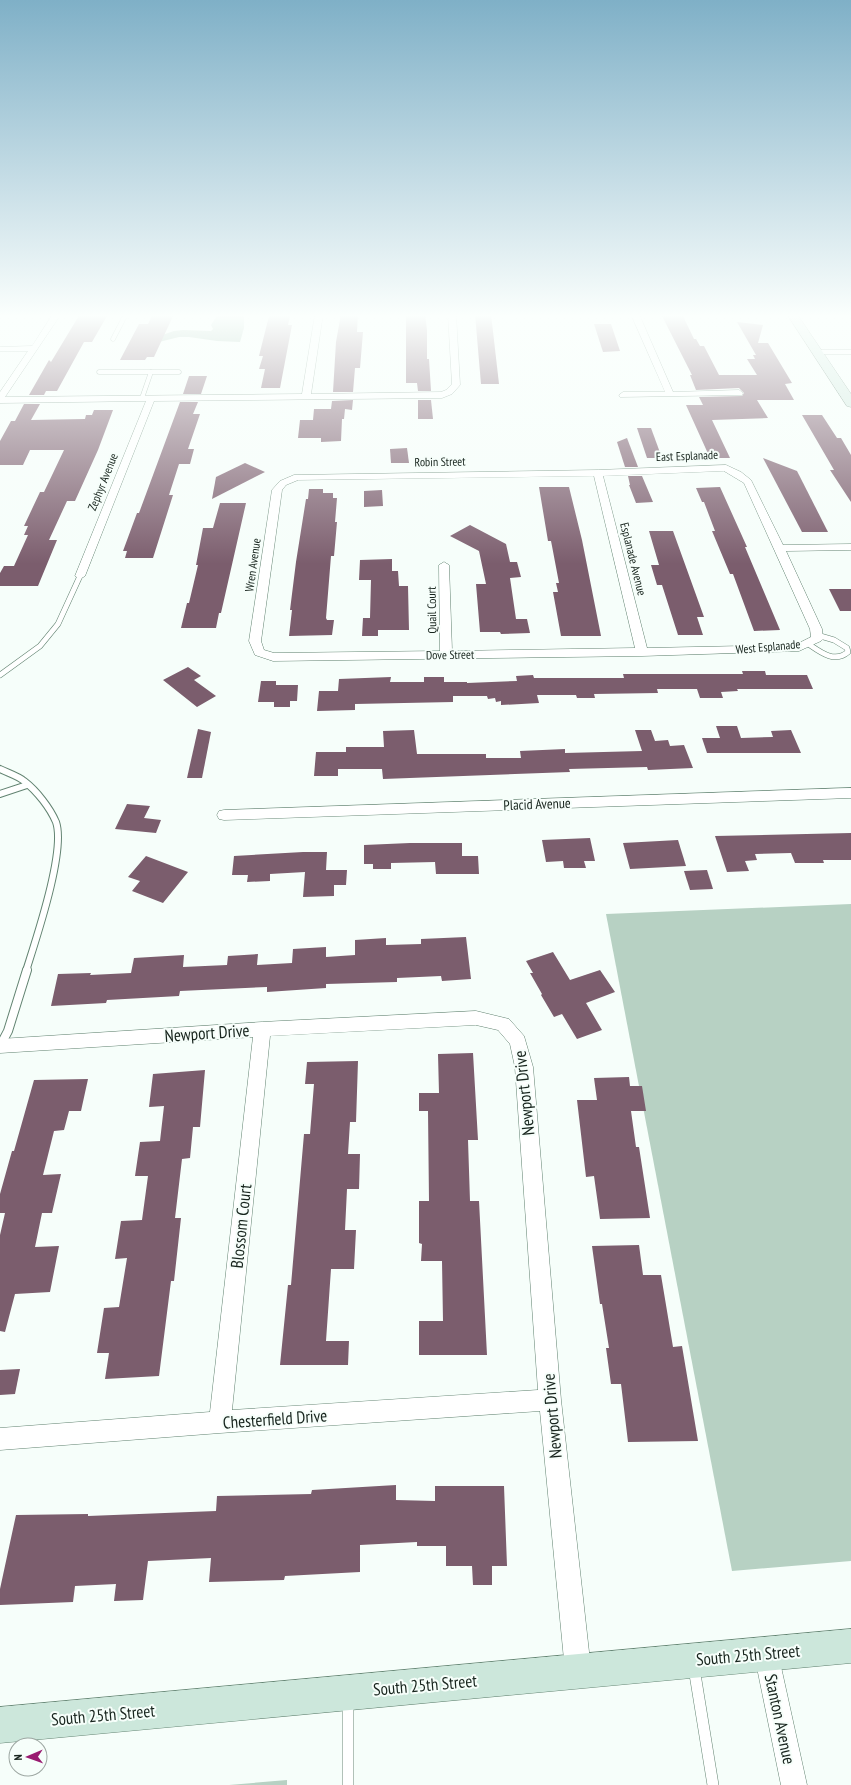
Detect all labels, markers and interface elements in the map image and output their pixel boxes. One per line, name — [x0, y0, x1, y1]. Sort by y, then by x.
street label: East Esplanade — [656, 447, 718, 464]
street label: Zephyr Avenue — [84, 451, 121, 513]
street label: Robin Street — [414, 454, 466, 469]
street label: Esplanade Avenue — [617, 521, 650, 597]
street label: Wren Avenue — [241, 537, 264, 593]
street label: Quail Court — [424, 586, 439, 634]
street label: West Esplanade — [735, 636, 801, 657]
street label: Dove Street — [426, 647, 475, 662]
street label: Placid Avenue — [503, 794, 571, 814]
street label: Newport Drive — [164, 1019, 250, 1047]
street label: Newport Drive — [509, 1050, 539, 1136]
street label: Blossom Court — [226, 1182, 256, 1269]
street label: Newport Drive — [537, 1373, 567, 1459]
street label: Chesterfield Drive — [222, 1404, 328, 1434]
street label: South 25th Street — [695, 1639, 801, 1670]
street label: South 25th Street — [372, 1669, 478, 1700]
street label: Stanton Avenue — [760, 1672, 800, 1766]
street label: South 25th Street — [50, 1699, 156, 1730]
north arrow — [8, 1737, 48, 1777]
text: N — [11, 1754, 25, 1761]

